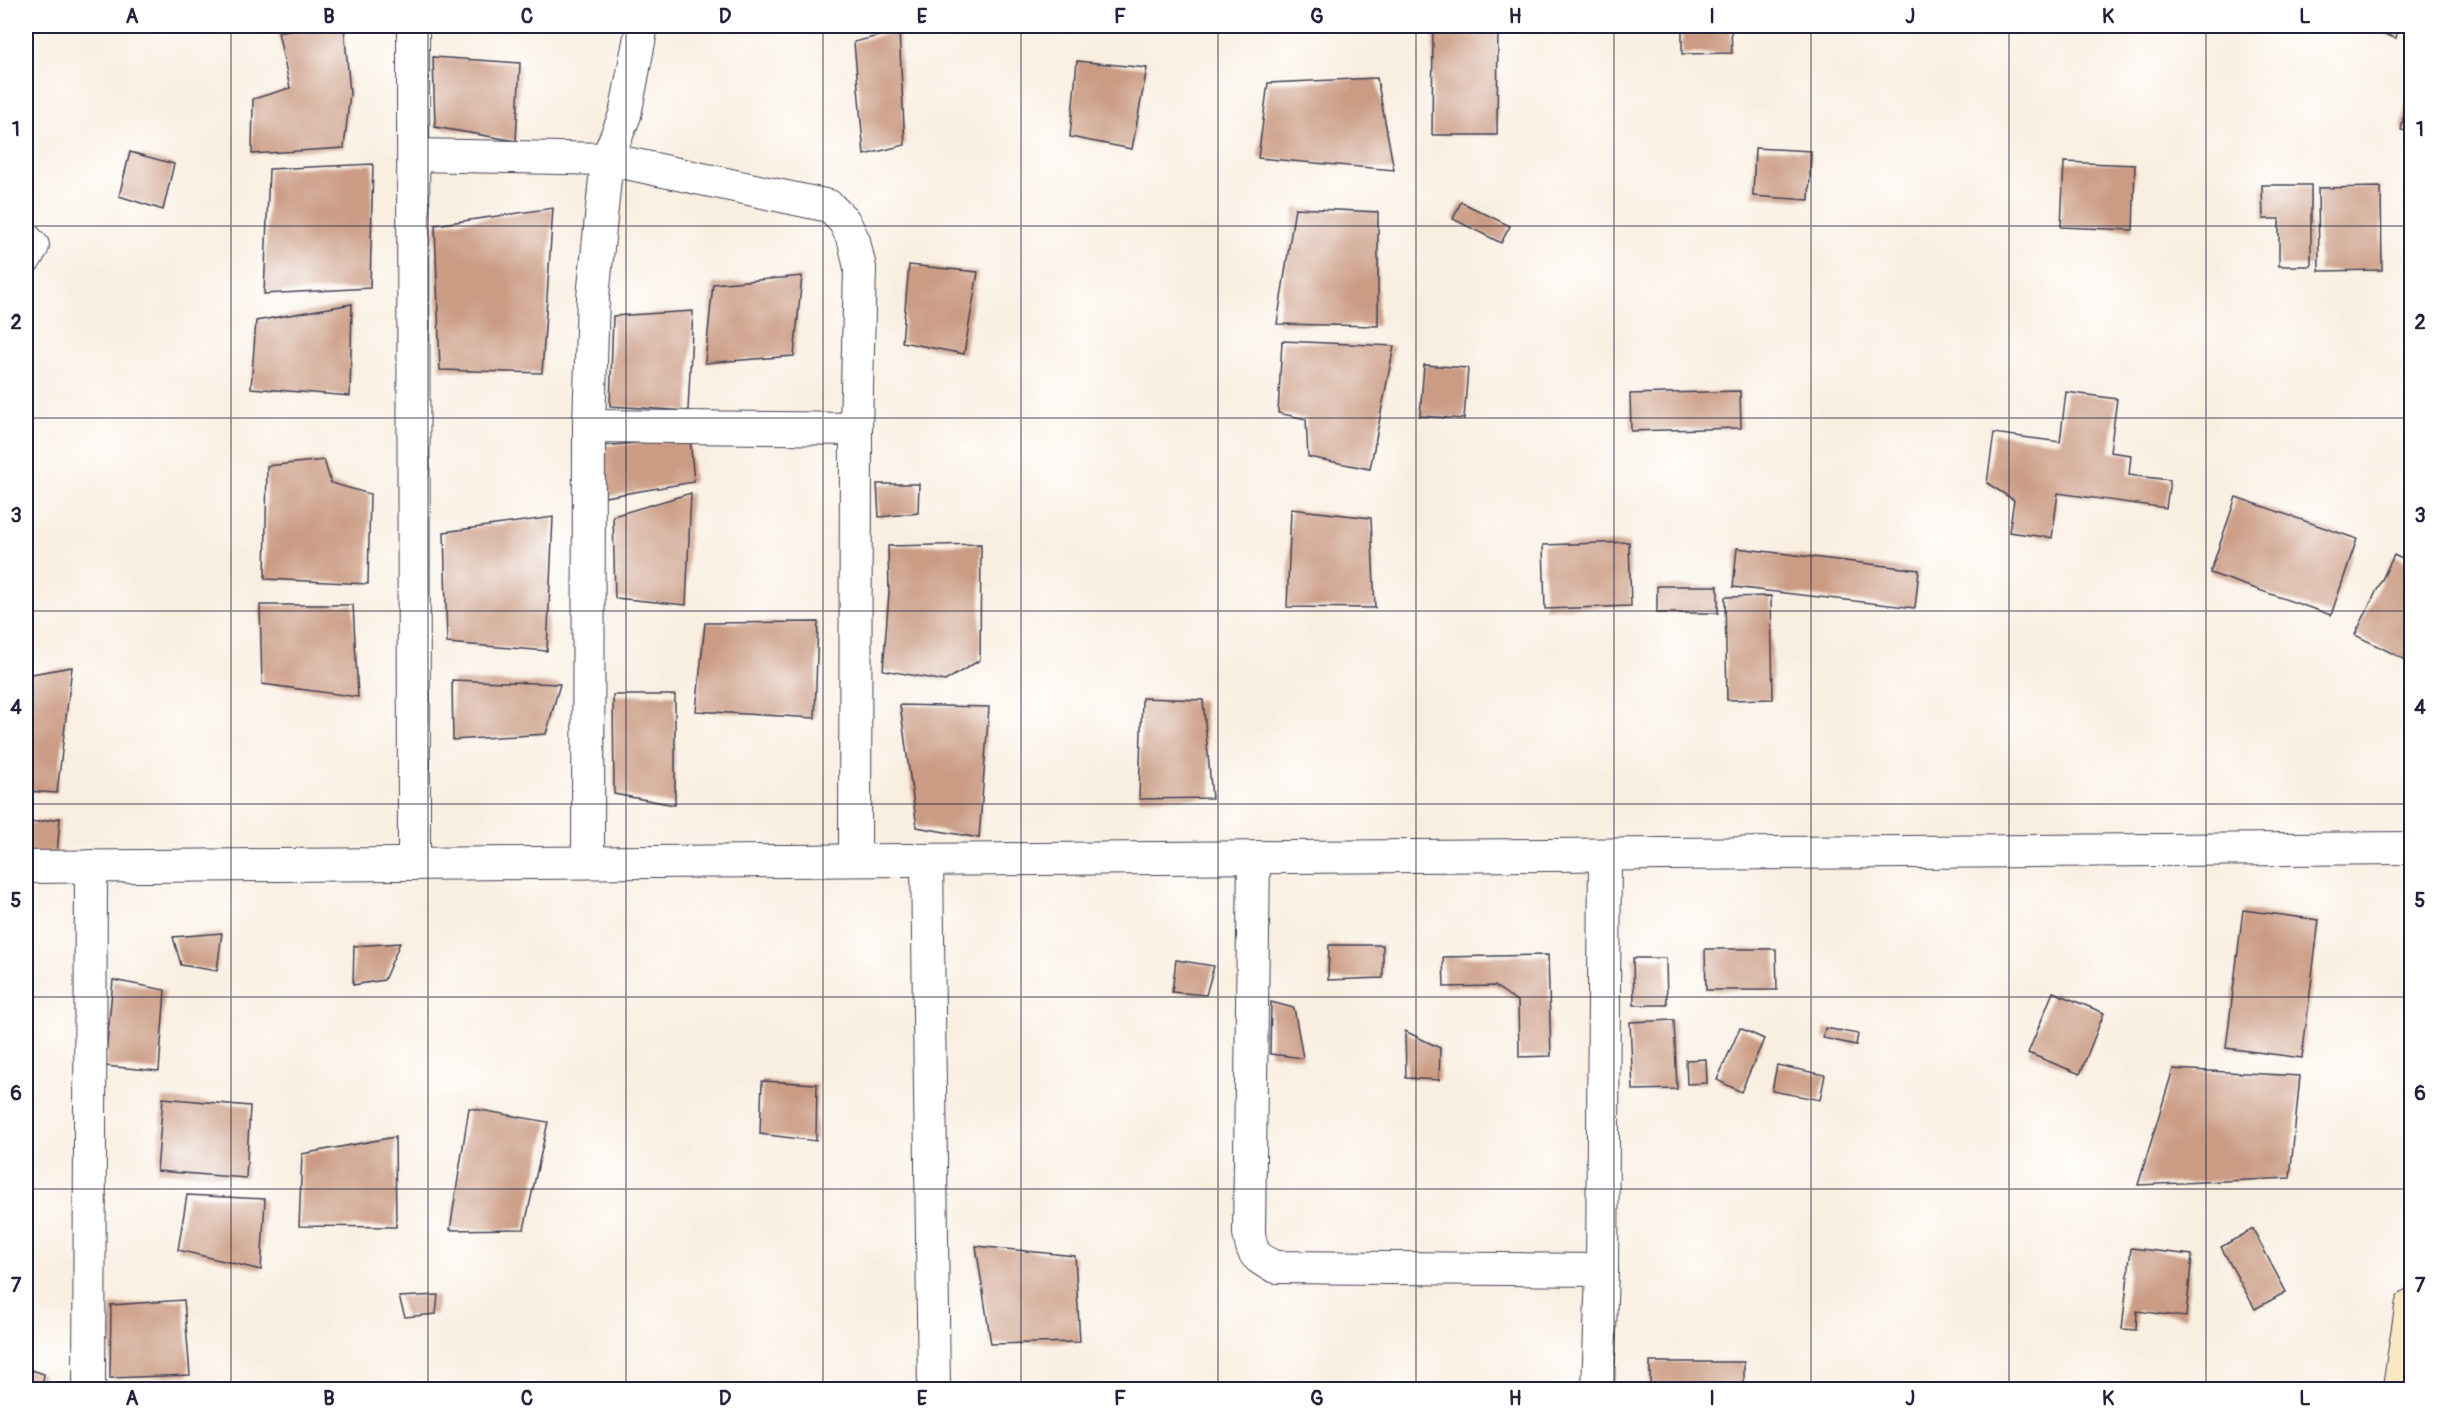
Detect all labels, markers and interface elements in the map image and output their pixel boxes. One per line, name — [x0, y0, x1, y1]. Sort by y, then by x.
text: A — [126, 4, 139, 29]
text: B — [323, 4, 335, 29]
text: C — [521, 4, 533, 29]
text: D — [719, 4, 732, 29]
text: E — [917, 4, 928, 29]
text: F — [1114, 4, 1126, 29]
text: G — [1310, 4, 1324, 29]
text: H — [1509, 4, 1522, 29]
text: I — [1709, 4, 1715, 29]
text: J — [1905, 4, 1915, 29]
text: K — [2102, 4, 2114, 29]
text: L — [2299, 4, 2311, 29]
text: 1 — [12, 117, 20, 142]
text: 1 — [2416, 117, 2424, 142]
text: 2 — [10, 310, 22, 335]
text: 2 — [2414, 310, 2426, 335]
text: 3 — [10, 503, 22, 528]
text: 3 — [2414, 503, 2426, 528]
text: 4 — [10, 695, 22, 720]
text: 4 — [2414, 695, 2426, 720]
text: 5 — [11, 888, 22, 913]
text: 5 — [2415, 888, 2426, 913]
text: 6 — [10, 1081, 22, 1106]
text: 6 — [2414, 1081, 2426, 1106]
text: 7 — [11, 1273, 22, 1298]
text: 7 — [2415, 1273, 2426, 1298]
text: A — [126, 1386, 139, 1411]
text: B — [323, 1386, 335, 1411]
text: C — [521, 1386, 533, 1411]
text: D — [719, 1386, 732, 1411]
text: E — [917, 1386, 928, 1411]
text: F — [1114, 1386, 1126, 1411]
text: G — [1310, 1386, 1324, 1411]
text: H — [1509, 1386, 1522, 1411]
text: I — [1709, 1386, 1715, 1411]
text: J — [1905, 1386, 1915, 1411]
text: K — [2102, 1386, 2114, 1411]
text: L — [2299, 1386, 2311, 1411]

